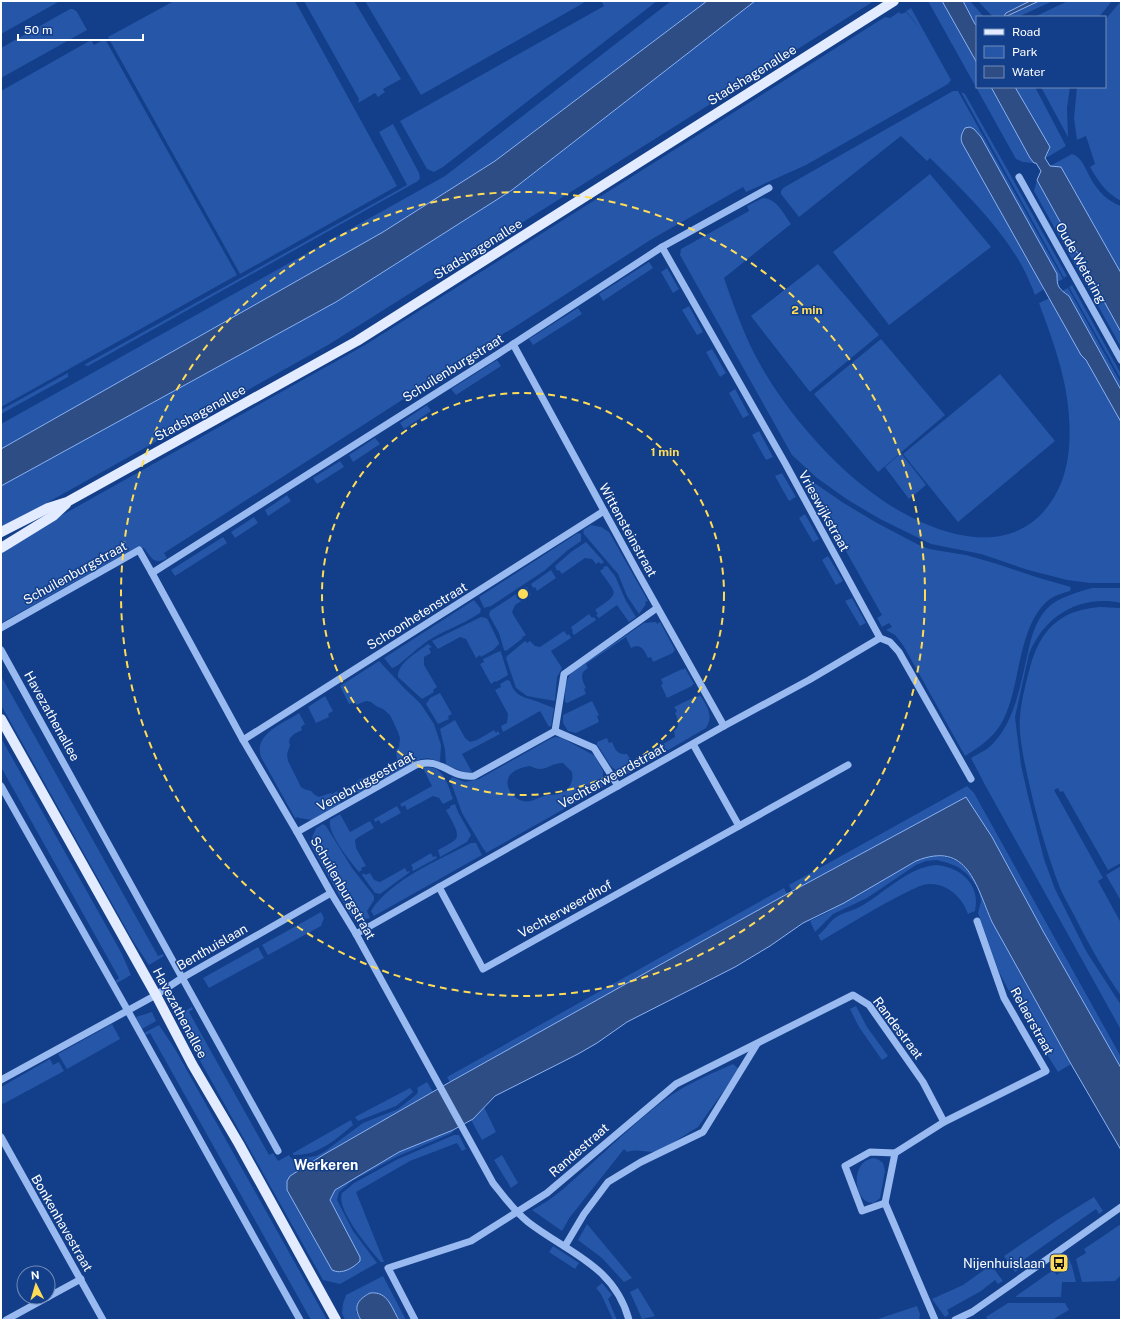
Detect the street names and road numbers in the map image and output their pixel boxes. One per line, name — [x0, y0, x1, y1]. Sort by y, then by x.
street label: Stadshagenallee — [705, 42, 799, 108]
street label: Stadshagenallee — [431, 216, 525, 282]
street label: Oude Wetering — [1053, 220, 1109, 306]
street label: Schuilenburgstraat — [400, 331, 506, 405]
street label: Stadshagenallee — [152, 382, 248, 444]
street label: Vrieswijkstraat — [796, 468, 852, 554]
street label: Wittensteinstraat — [596, 481, 660, 579]
street label: Schuilenburgstraat — [21, 538, 129, 608]
street label: Schoonhetenstraat — [364, 579, 470, 653]
street label: Havezathenallee — [21, 668, 83, 764]
street label: Vechterweerdstraat — [556, 740, 668, 812]
street label: Venebruggestraat — [315, 748, 417, 814]
street label: Schuilenburgstraat — [307, 834, 379, 942]
street label: Vechterweerdhof — [516, 877, 614, 941]
street label: Benthuislaan — [174, 921, 250, 973]
street label: Havezathenallee — [150, 965, 210, 1061]
street label: Relaerstraat — [1007, 985, 1057, 1057]
street label: Randestraat — [870, 994, 926, 1062]
street label: Randestraat — [546, 1120, 612, 1180]
street label: Bonkenhavestraat — [28, 1172, 96, 1274]

